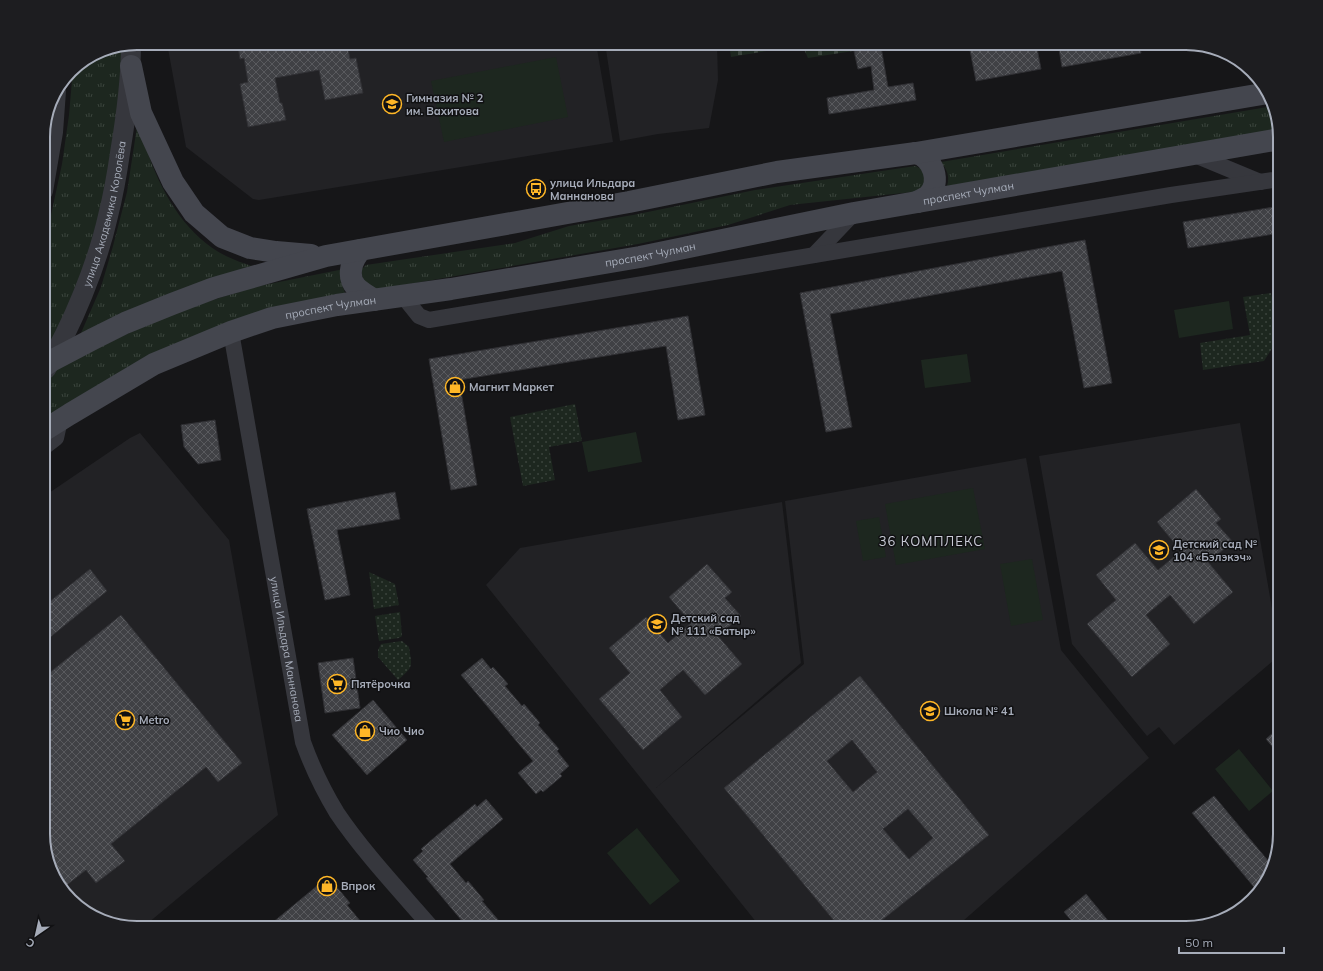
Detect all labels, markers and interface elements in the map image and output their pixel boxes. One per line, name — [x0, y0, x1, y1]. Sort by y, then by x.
place label: Гимназия № 2 им. Вахитова — [406, 91, 484, 118]
school or university icon: Гимназия № 2 им. Вахитова — [381, 93, 403, 115]
street label: улица Академика Королёва — [79, 140, 129, 289]
place label: улица Ильдара Маннанова — [550, 176, 635, 203]
bus stop icon: улица Ильдара Маннанова — [525, 178, 547, 200]
street label: проспект Чулман — [922, 178, 1015, 208]
street label: проспект Чулман — [604, 239, 697, 270]
street label: проспект Чулман — [284, 293, 377, 322]
shop icon: Магнит Маркет — [444, 376, 466, 398]
place label: Магнит Маркет — [469, 380, 555, 394]
district label: 36 КОМПЛЕКС — [879, 533, 983, 549]
place label: Детский сад № 104 «Бэлэкэч» — [1173, 537, 1258, 564]
school or university icon: Детский сад № 104 «Бэлэкэч» — [1148, 539, 1170, 561]
street label: улица Ильдара Маннанова — [267, 575, 306, 723]
place label: Детский сад № 111 «Батыр» — [671, 611, 756, 638]
school or university icon: Детский сад № 111 «Батыр» — [646, 613, 668, 635]
supermarket icon: Пятёрочка — [326, 673, 348, 695]
place label: Пятёрочка — [351, 677, 411, 691]
school or university icon: Школа № 41 — [919, 700, 941, 722]
place label: Школа № 41 — [944, 704, 1014, 718]
supermarket icon: Metro — [114, 709, 136, 731]
place label: Metro — [139, 713, 170, 727]
shop icon: Чио Чио — [354, 720, 376, 742]
place label: Чио Чио — [379, 724, 425, 738]
shop icon: Впрок — [316, 875, 338, 897]
place label: Впрок — [341, 879, 376, 893]
north arrow — [16, 915, 56, 955]
scale bar — [1179, 929, 1284, 955]
text: С — [23, 935, 37, 951]
text: 50 m — [1185, 935, 1213, 950]

